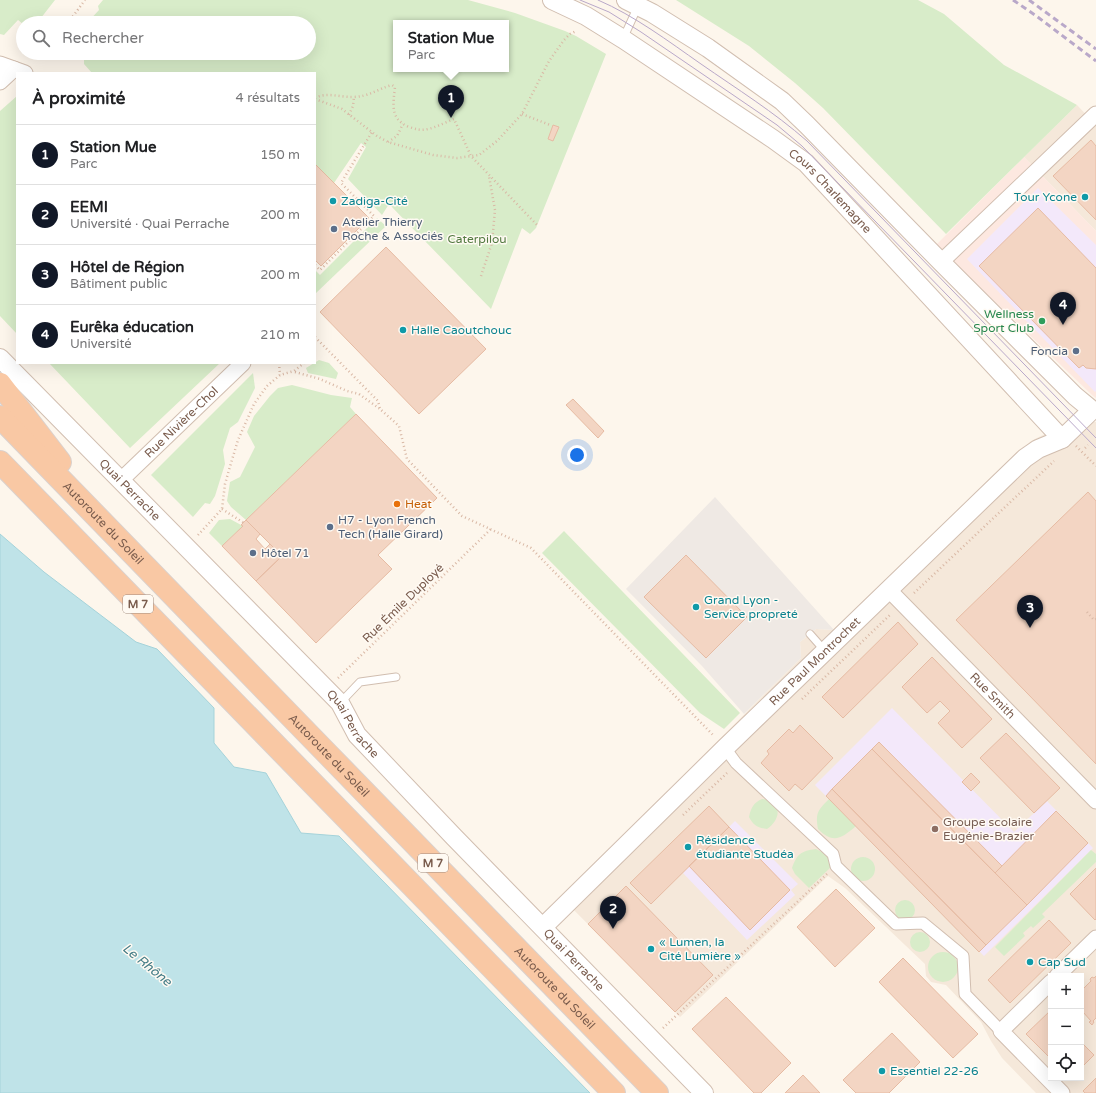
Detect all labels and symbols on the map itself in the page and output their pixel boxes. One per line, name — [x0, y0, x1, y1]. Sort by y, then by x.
pin: 1 — [438, 85, 464, 118]
street label: Cours Charlemagne — [786, 146, 875, 236]
place label: Tour Ycone — [1014, 190, 1077, 204]
marker: Tour Ycone — [1080, 192, 1090, 202]
place label: Zadiga-Cité — [341, 194, 408, 208]
marker: Zadiga-Cité — [328, 196, 338, 206]
place label: Atelier Thierry Roche & Associés — [342, 215, 443, 243]
marker: Atelier Thierry Roche & Associés — [329, 224, 339, 234]
park label: Caterpilou — [448, 232, 506, 246]
pin: 4 — [1050, 292, 1076, 325]
place label: Wellness Sport Club — [973, 307, 1034, 335]
marker: Wellness Sport Club — [1037, 316, 1047, 326]
place label: Halle Caoutchouc — [411, 323, 512, 337]
marker: Halle Caoutchouc — [398, 325, 408, 335]
place label: Foncia — [1030, 344, 1068, 358]
marker: Foncia — [1071, 346, 1081, 356]
street label: Rue Nivière-Chol — [142, 384, 221, 461]
your location — [567, 445, 587, 465]
street label: Quai Perrache — [96, 456, 163, 524]
street label: Autoroute du Soleil — [60, 479, 146, 567]
place label: Heat — [405, 497, 432, 511]
marker: Heat — [392, 499, 402, 509]
place label: H7 - Lyon French Tech (Halle Girard) — [338, 513, 443, 541]
marker: H7 - Lyon French Tech (Halle Girard) — [325, 522, 335, 532]
place label: Hôtel 71 — [261, 546, 310, 560]
marker: Hôtel 71 — [248, 548, 258, 558]
street label: Rue Émile Duployé — [360, 561, 447, 645]
place label: Grand Lyon - Service propreté — [704, 593, 798, 621]
road number: M 7 — [123, 595, 153, 613]
pin: 3 — [1017, 595, 1043, 628]
marker: Grand Lyon - Service propreté — [691, 602, 701, 612]
street label: Rue Paul Montrochet — [766, 614, 863, 708]
street label: Rue Smith — [967, 670, 1018, 722]
street label: Quai Perrache — [324, 687, 382, 761]
street label: Autoroute du Soleil — [286, 711, 372, 800]
place label: Groupe scolaire Eugénie-Brazier — [943, 815, 1034, 843]
marker: Groupe scolaire Eugénie-Brazier — [930, 824, 940, 834]
place label: Résidence étudiante Studéa — [696, 833, 794, 861]
marker: Résidence étudiante Studéa — [683, 842, 693, 852]
road number: M 7 — [418, 854, 448, 872]
pin: 2 — [600, 896, 626, 929]
street label: Quai Perrache — [541, 926, 607, 994]
place label: « Lumen, la Cité Lumière » — [659, 935, 741, 963]
water label: Le Rhône — [119, 940, 175, 990]
street label: Autoroute du Soleil — [511, 944, 598, 1032]
marker: « Lumen, la Cité Lumière » — [646, 944, 656, 954]
place label: Cap Sud — [1038, 955, 1086, 969]
marker: Cap Sud — [1025, 957, 1035, 967]
place label: Essentiel 22-26 — [890, 1064, 979, 1078]
marker: Essentiel 22-26 — [877, 1066, 887, 1076]

